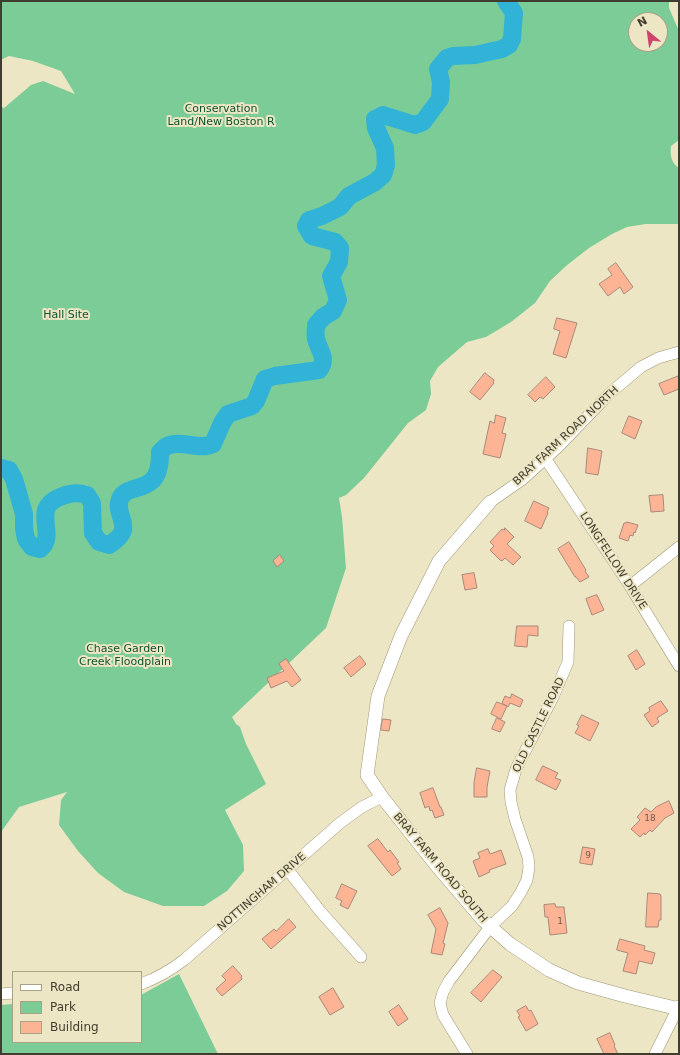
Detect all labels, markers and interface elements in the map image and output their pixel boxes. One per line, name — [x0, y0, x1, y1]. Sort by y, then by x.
north arrow — [628, 12, 668, 52]
text: N — [635, 14, 650, 30]
park label: Conservation Land/New Boston R — [167, 102, 275, 128]
park label: Hall Site — [43, 308, 89, 322]
street label: BRAY FARM ROAD NORTH — [511, 384, 621, 488]
street label: LONGFELLOW DRIVE — [577, 510, 649, 612]
park label: Chase Garden Creek Floodplain — [79, 642, 171, 668]
street label: OLD CASTLE ROAD — [510, 675, 568, 775]
street label: BRAY FARM ROAD SOUTH — [390, 810, 490, 926]
house number: 18 — [644, 814, 656, 824]
street label: NOTTINGHAM DRIVE — [215, 850, 309, 934]
house number: 9 — [585, 851, 591, 861]
house number: 1 — [557, 917, 563, 927]
legend — [12, 971, 142, 1043]
text: Road — [50, 980, 80, 994]
text: Park — [50, 1000, 76, 1014]
text: Building — [50, 1020, 99, 1034]

